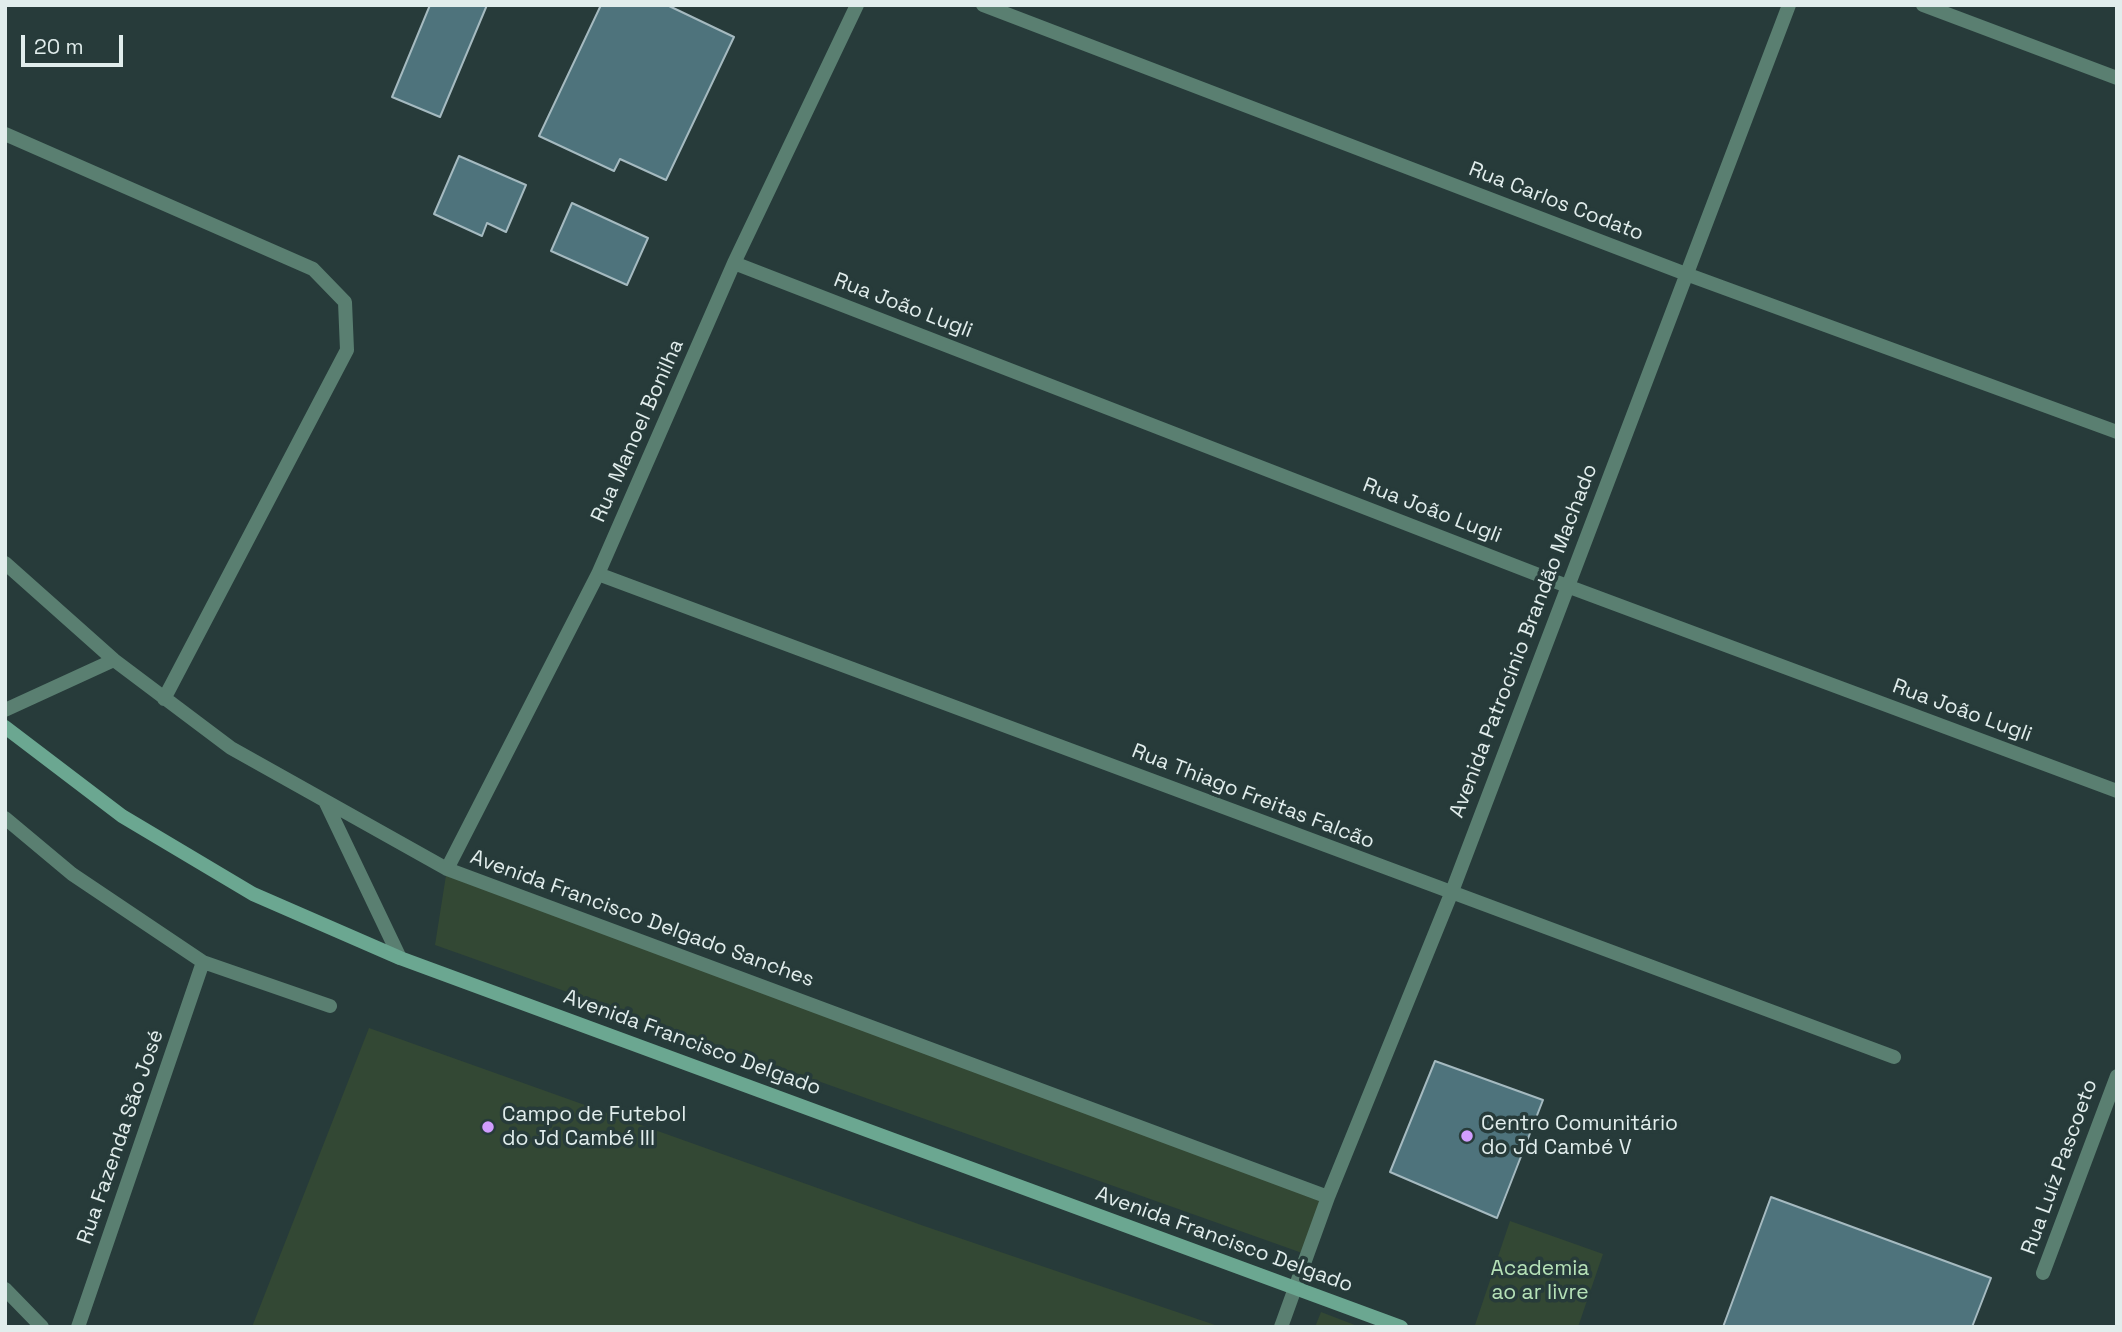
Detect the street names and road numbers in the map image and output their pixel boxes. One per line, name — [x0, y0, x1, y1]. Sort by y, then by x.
street label: Rua Carlos Codato — [1465, 157, 1647, 247]
street label: Rua João Lugli — [830, 268, 976, 344]
street label: Rua Manoel Bonilha — [586, 336, 690, 526]
street label: Avenida Patrocínio Brandão Machado — [1445, 460, 1603, 822]
street label: Rua João Lugli — [1359, 473, 1505, 549]
street label: Rua João Lugli — [1889, 674, 2035, 748]
street label: Rua Thiago Freitas Falcão — [1128, 739, 1378, 855]
street label: Avenida Francisco Delgado Sanches — [467, 845, 817, 993]
street label: Avenida Francisco Delgado — [560, 985, 824, 1101]
street label: Rua Fazenda São José — [72, 1026, 170, 1248]
street label: Rua Luíz Pascoeto — [2017, 1076, 2103, 1258]
street label: Avenida Francisco Delgado — [1092, 1182, 1356, 1298]

